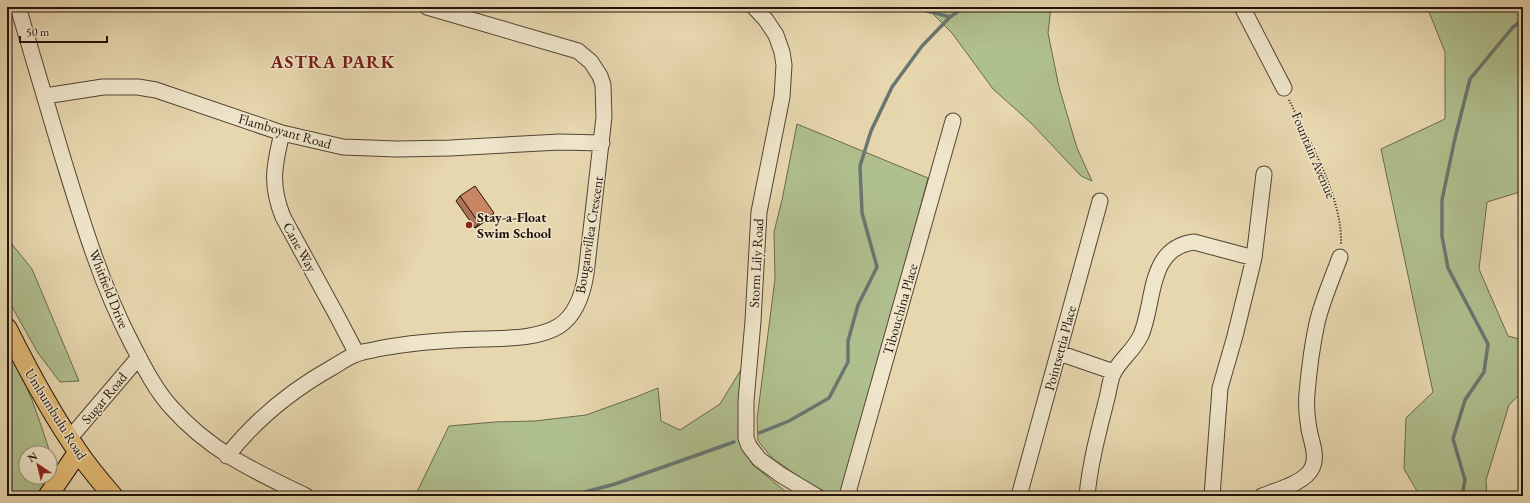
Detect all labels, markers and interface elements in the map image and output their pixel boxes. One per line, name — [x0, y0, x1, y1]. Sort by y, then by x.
scale bar — [20, 18, 107, 44]
text: 50 m — [26, 24, 50, 40]
district label: ASTRA PARK — [269, 50, 396, 73]
street label: Flamboyant Road — [236, 109, 335, 153]
street label: Fountain Avenue — [1288, 109, 1341, 201]
street label: Bouganvillea Crescent — [571, 174, 607, 295]
place label: Stay-a-Float Swim School — [477, 208, 552, 242]
street label: Storm Lily Road — [745, 217, 767, 308]
street label: Cane Way — [279, 219, 321, 276]
marker: Stay-a-Float Swim School — [464, 220, 474, 230]
street label: Whitfield Drive — [85, 247, 133, 332]
street label: Tibouchina Place — [878, 261, 922, 357]
street label: Pointsettia Place — [1040, 303, 1080, 393]
street label: Umbumbulu Road — [21, 365, 92, 464]
street label: Sugar Road — [77, 368, 132, 428]
north arrow — [18, 445, 58, 485]
text: N — [25, 448, 40, 465]

